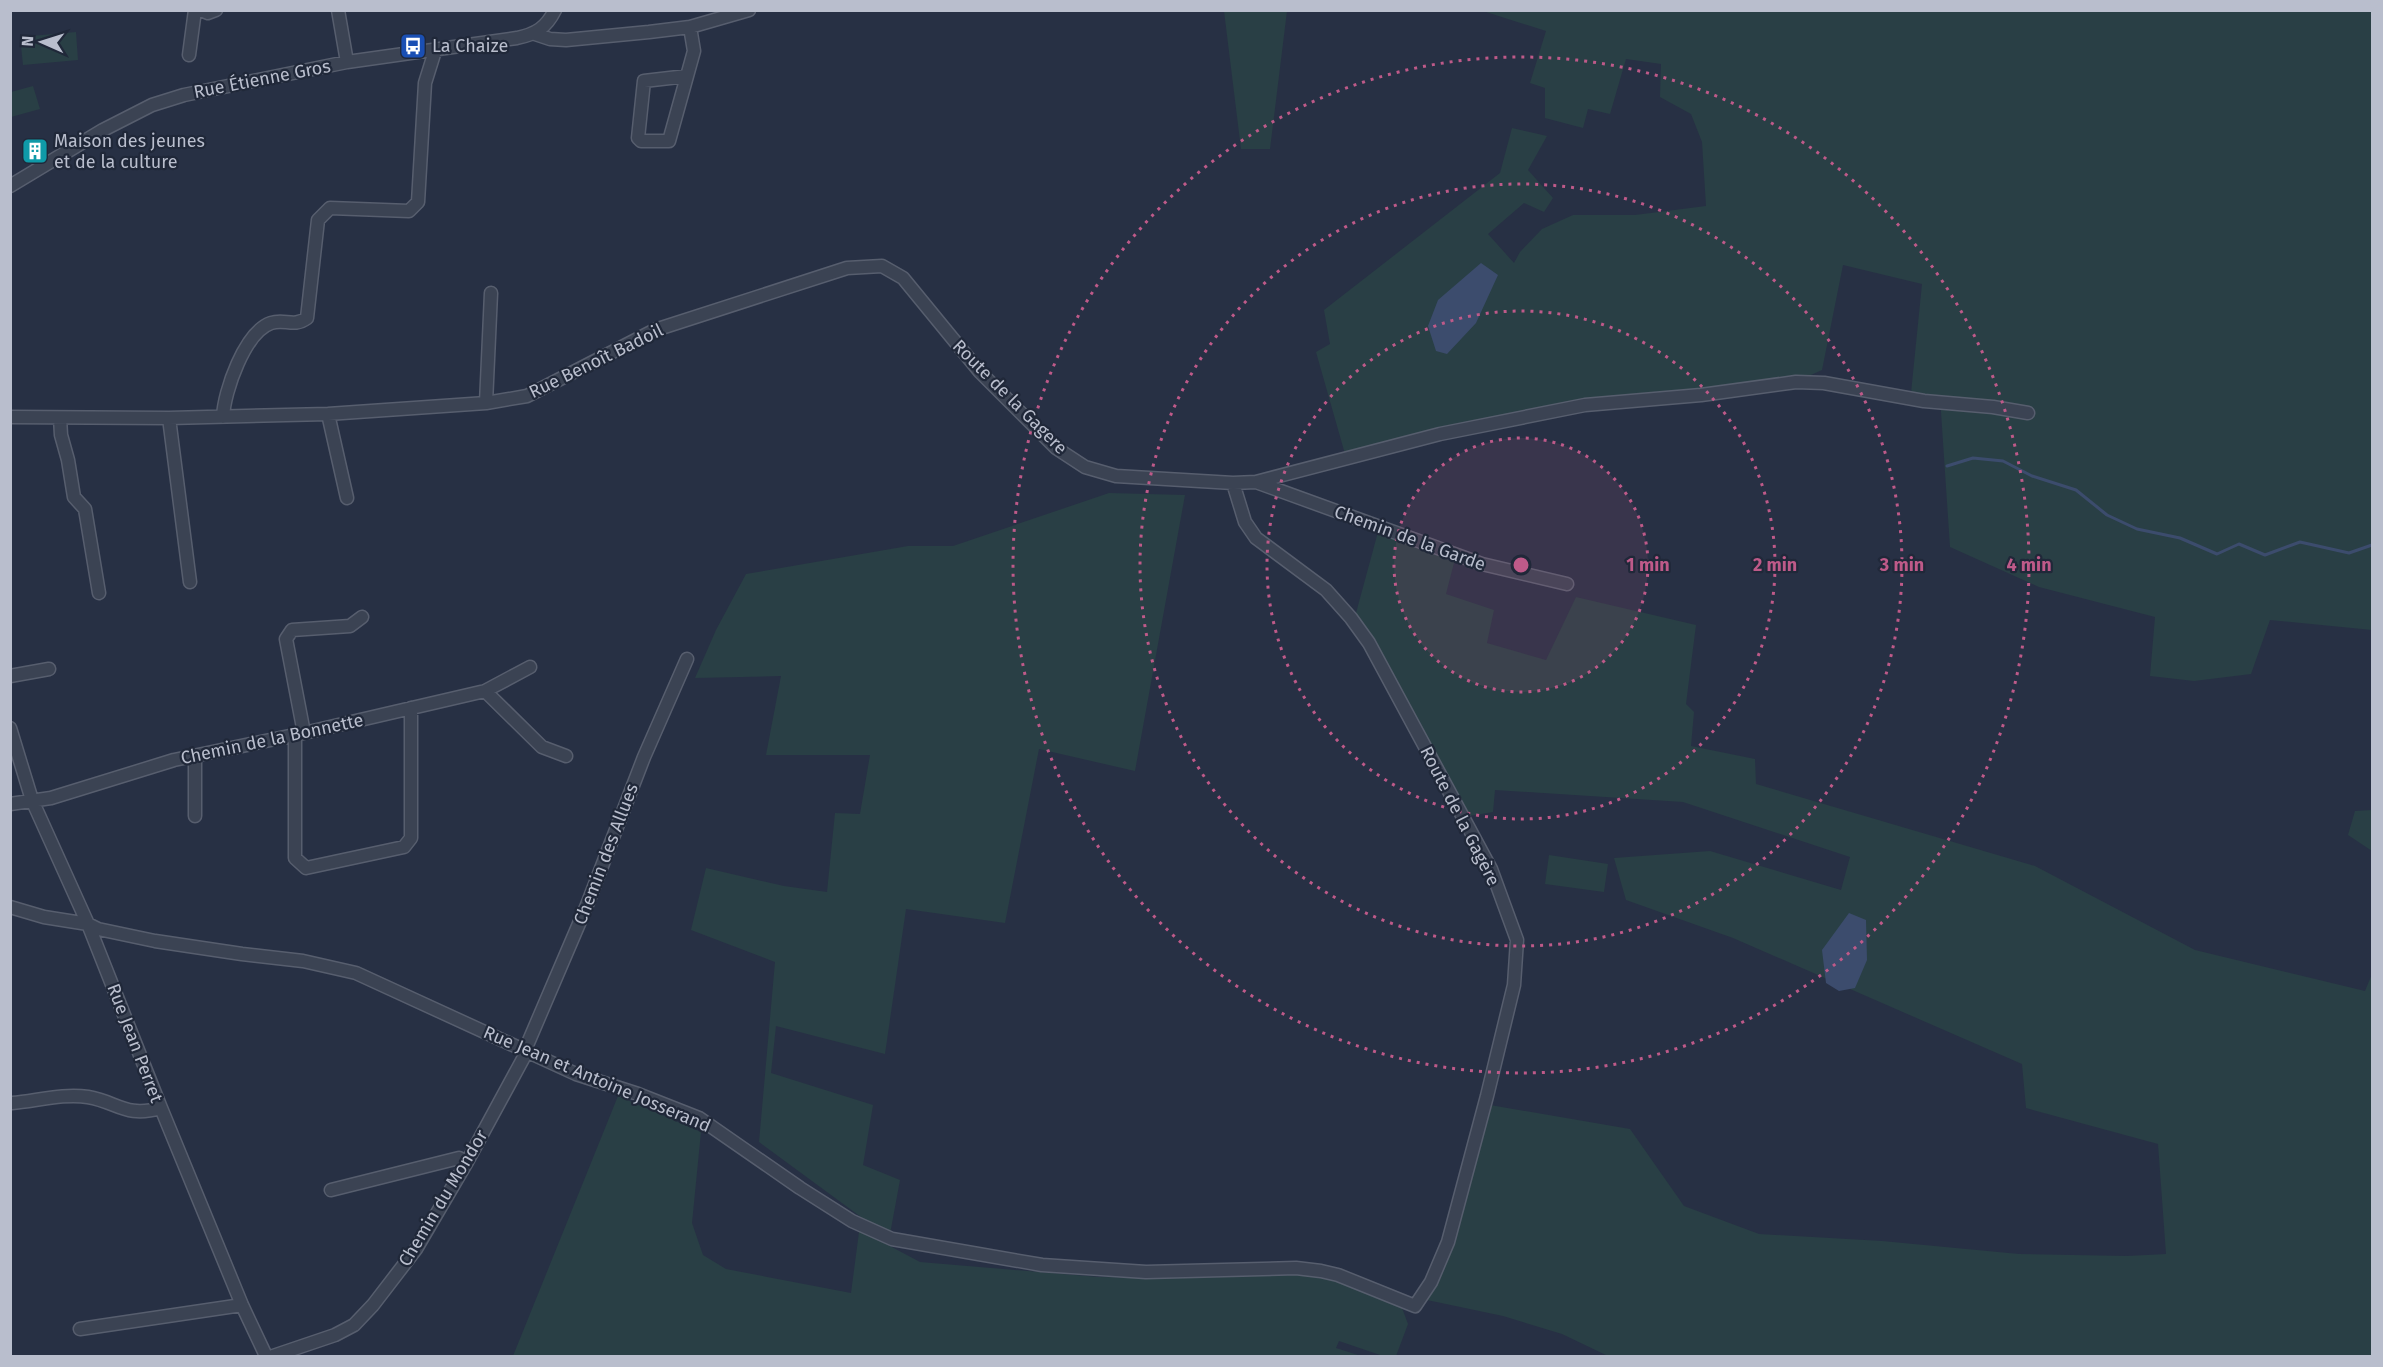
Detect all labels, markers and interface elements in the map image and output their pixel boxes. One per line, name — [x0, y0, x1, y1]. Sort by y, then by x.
north arrow — [12, 12, 72, 72]
bus stop icon: La Chaize — [398, 31, 428, 61]
text: N — [18, 35, 37, 47]
place label: La Chaize — [432, 35, 508, 57]
street label: Rue Étienne Gros — [191, 54, 332, 103]
place label: Maison des jeunes et de la culture — [54, 130, 205, 173]
building icon: Maison des jeunes et de la culture — [20, 136, 50, 166]
street label: Rue Benoît Badoil — [525, 319, 667, 403]
street label: Route de la Gagere — [948, 335, 1072, 459]
street label: Chemin de la Garde — [1331, 500, 1489, 576]
text: 1 min — [1626, 554, 1670, 576]
text: 2 min — [1753, 554, 1797, 576]
text: 3 min — [1879, 554, 1924, 576]
text: 4 min — [2006, 554, 2052, 576]
centre of rings — [1511, 555, 1531, 575]
street label: Chemin de la Bonnette — [179, 709, 365, 769]
street label: Route de la Gagère — [1415, 743, 1505, 889]
street label: Chemin des Allues — [569, 780, 643, 928]
street label: Rue Jean Perret — [102, 980, 168, 1106]
street label: Rue Jean et Antoine Josserand — [480, 1021, 714, 1137]
street label: Chemin du Mondor — [394, 1126, 492, 1270]

